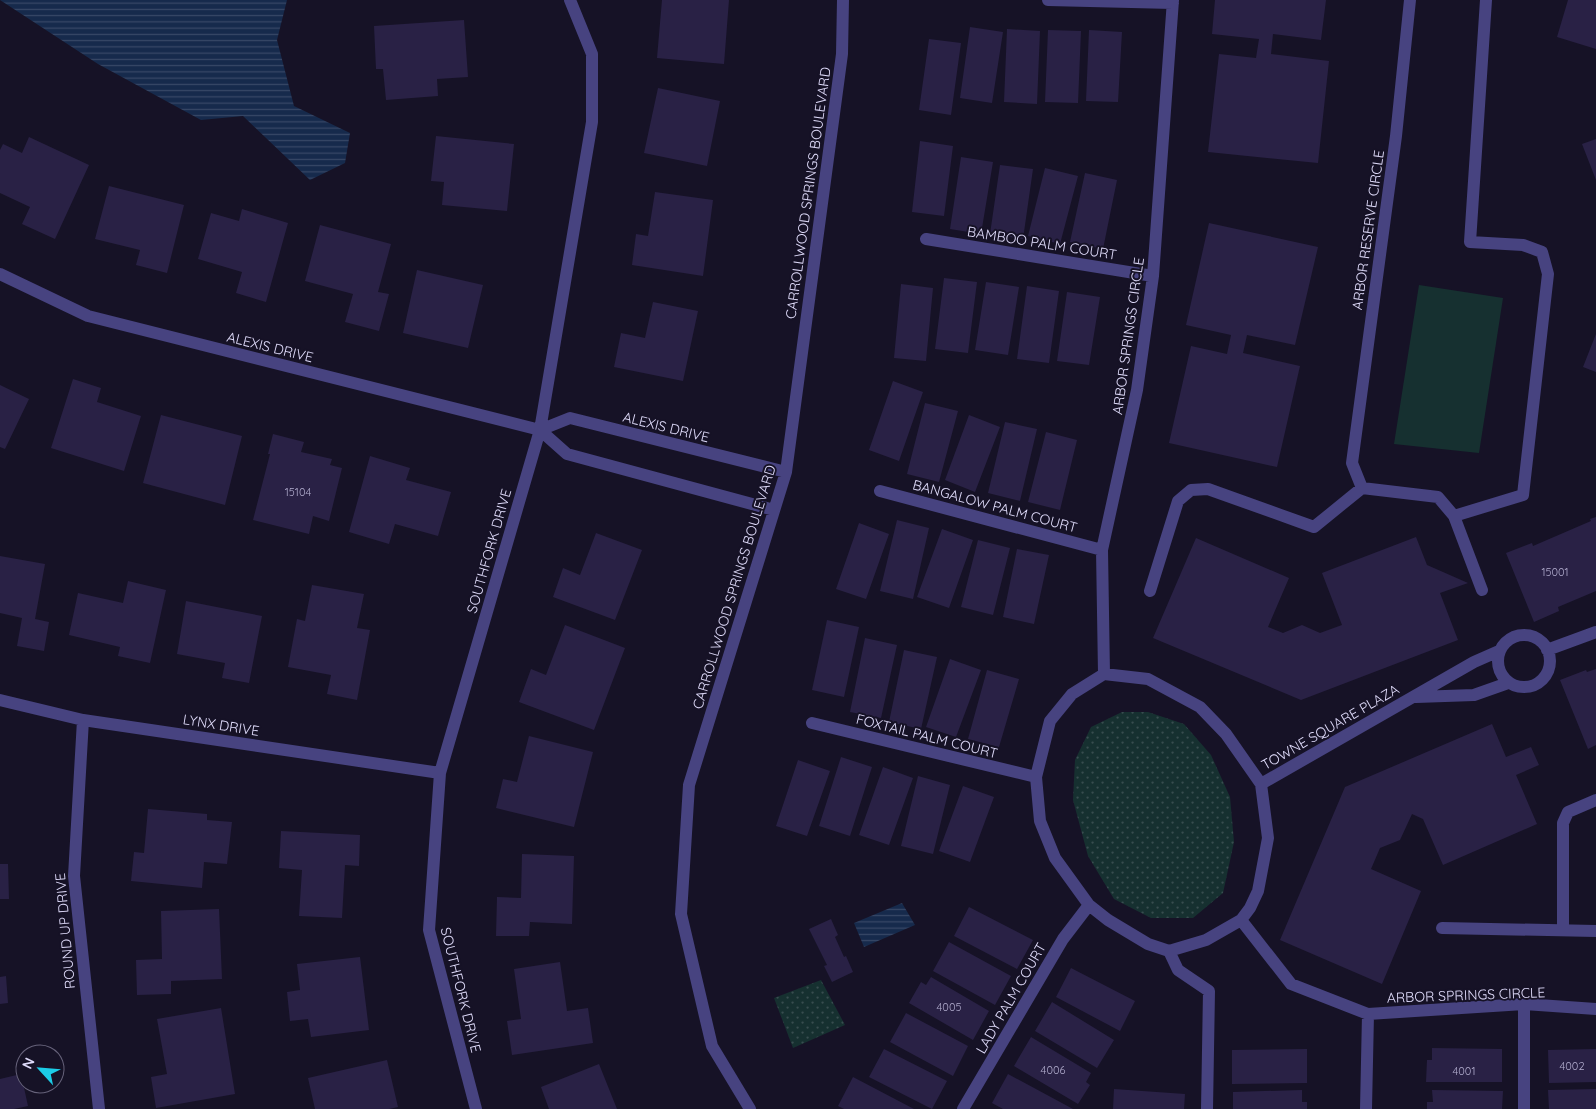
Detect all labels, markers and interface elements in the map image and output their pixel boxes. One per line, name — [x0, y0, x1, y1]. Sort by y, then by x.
street label: CARROLLWOOD SPRINGS BOULEVARD — [781, 66, 835, 320]
street label: ARBOR RESERVE CIRCLE — [1348, 149, 1388, 311]
street label: BAMBOO PALM COURT — [966, 222, 1118, 264]
street label: ARBOR SPRINGS CIRCLE — [1108, 256, 1148, 416]
street label: ALEXIS DRIVE — [225, 328, 315, 366]
street label: ALEXIS DRIVE — [621, 408, 711, 446]
street label: CARROLLWOOD SPRINGS BOULEVARD — [688, 463, 780, 711]
street label: BANGALOW PALM COURT — [911, 475, 1079, 537]
house number: 15104 — [285, 485, 311, 499]
street label: SOUTHFORK DRIVE — [463, 487, 515, 615]
house number: 15001 — [1541, 565, 1569, 579]
street label: TOWNE SQUARE PLAZA — [1258, 680, 1402, 774]
street label: LYNX DRIVE — [181, 710, 261, 740]
street label: FOXTAIL PALM COURT — [854, 710, 1000, 762]
street label: ROUND UP DRIVE — [51, 872, 79, 990]
street label: SOUTHFORK DRIVE — [437, 925, 485, 1055]
street label: LADY PALM COURT — [972, 939, 1050, 1057]
street label: ARBOR SPRINGS CIRCLE — [1386, 983, 1546, 1007]
house number: 4005 — [937, 1000, 961, 1014]
north arrow — [15, 1044, 65, 1094]
text: N — [18, 1055, 39, 1072]
house number: 4002 — [1560, 1059, 1584, 1073]
house number: 4006 — [1041, 1063, 1065, 1077]
house number: 4001 — [1453, 1064, 1475, 1078]

